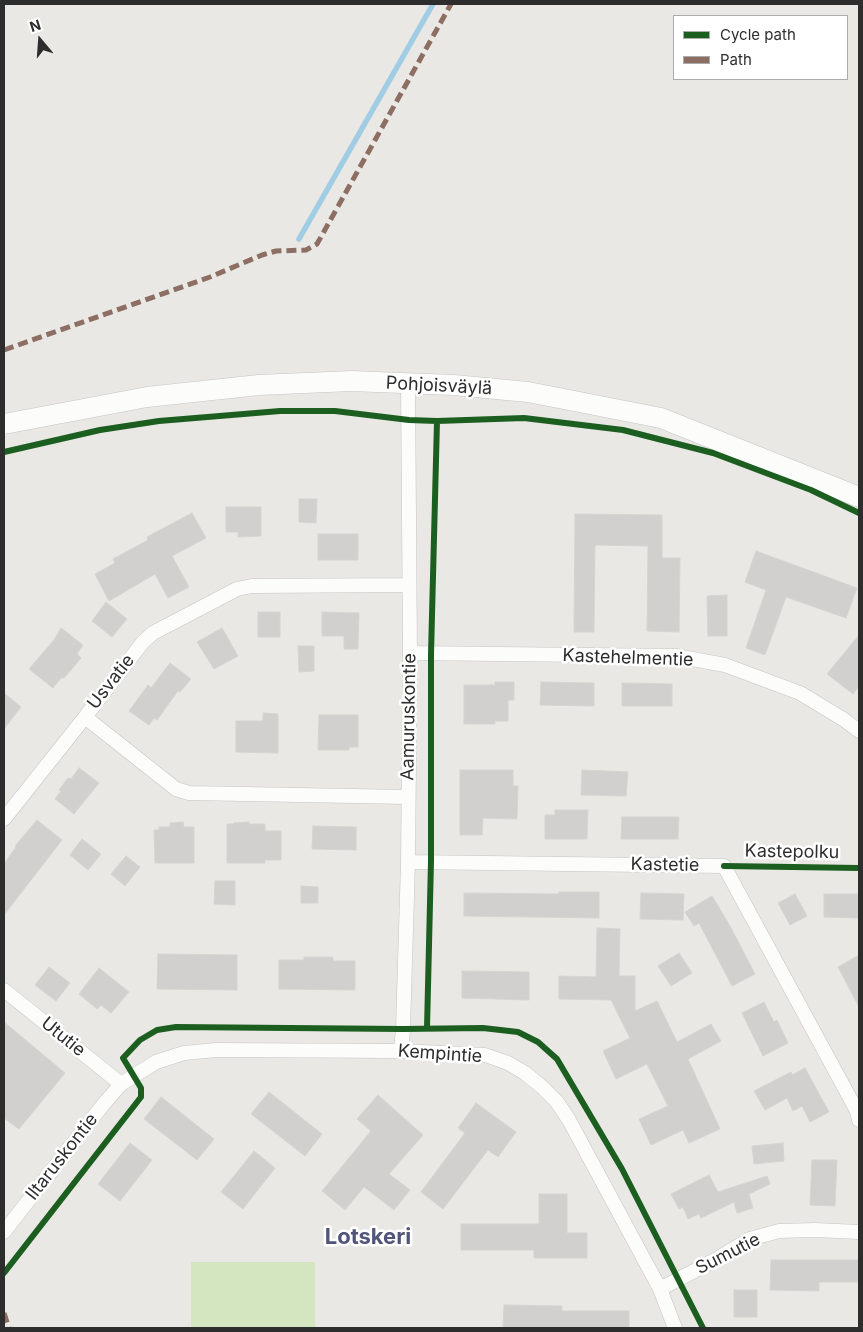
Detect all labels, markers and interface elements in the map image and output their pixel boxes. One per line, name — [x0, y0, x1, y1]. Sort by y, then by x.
north arrow — [15, 15, 65, 65]
legend — [673, 15, 848, 80]
text: N — [28, 16, 43, 35]
text: Cycle path — [720, 25, 796, 44]
text: Path — [720, 50, 752, 69]
street label: Pohjoisväylä — [385, 372, 493, 400]
street label: Kastehelmentie — [562, 645, 694, 671]
street label: Usvatie — [83, 650, 139, 714]
street label: Aamuruskontie — [397, 653, 421, 781]
street label: Kastepolku — [745, 840, 839, 864]
street label: Kastetie — [630, 854, 700, 876]
street label: Ututie — [37, 1013, 89, 1061]
street label: Kempintie — [397, 1040, 483, 1068]
street label: Iltaruskontie — [21, 1109, 103, 1205]
district label: Lotskeri — [325, 1224, 411, 1250]
street label: Sumutie — [692, 1229, 764, 1279]

